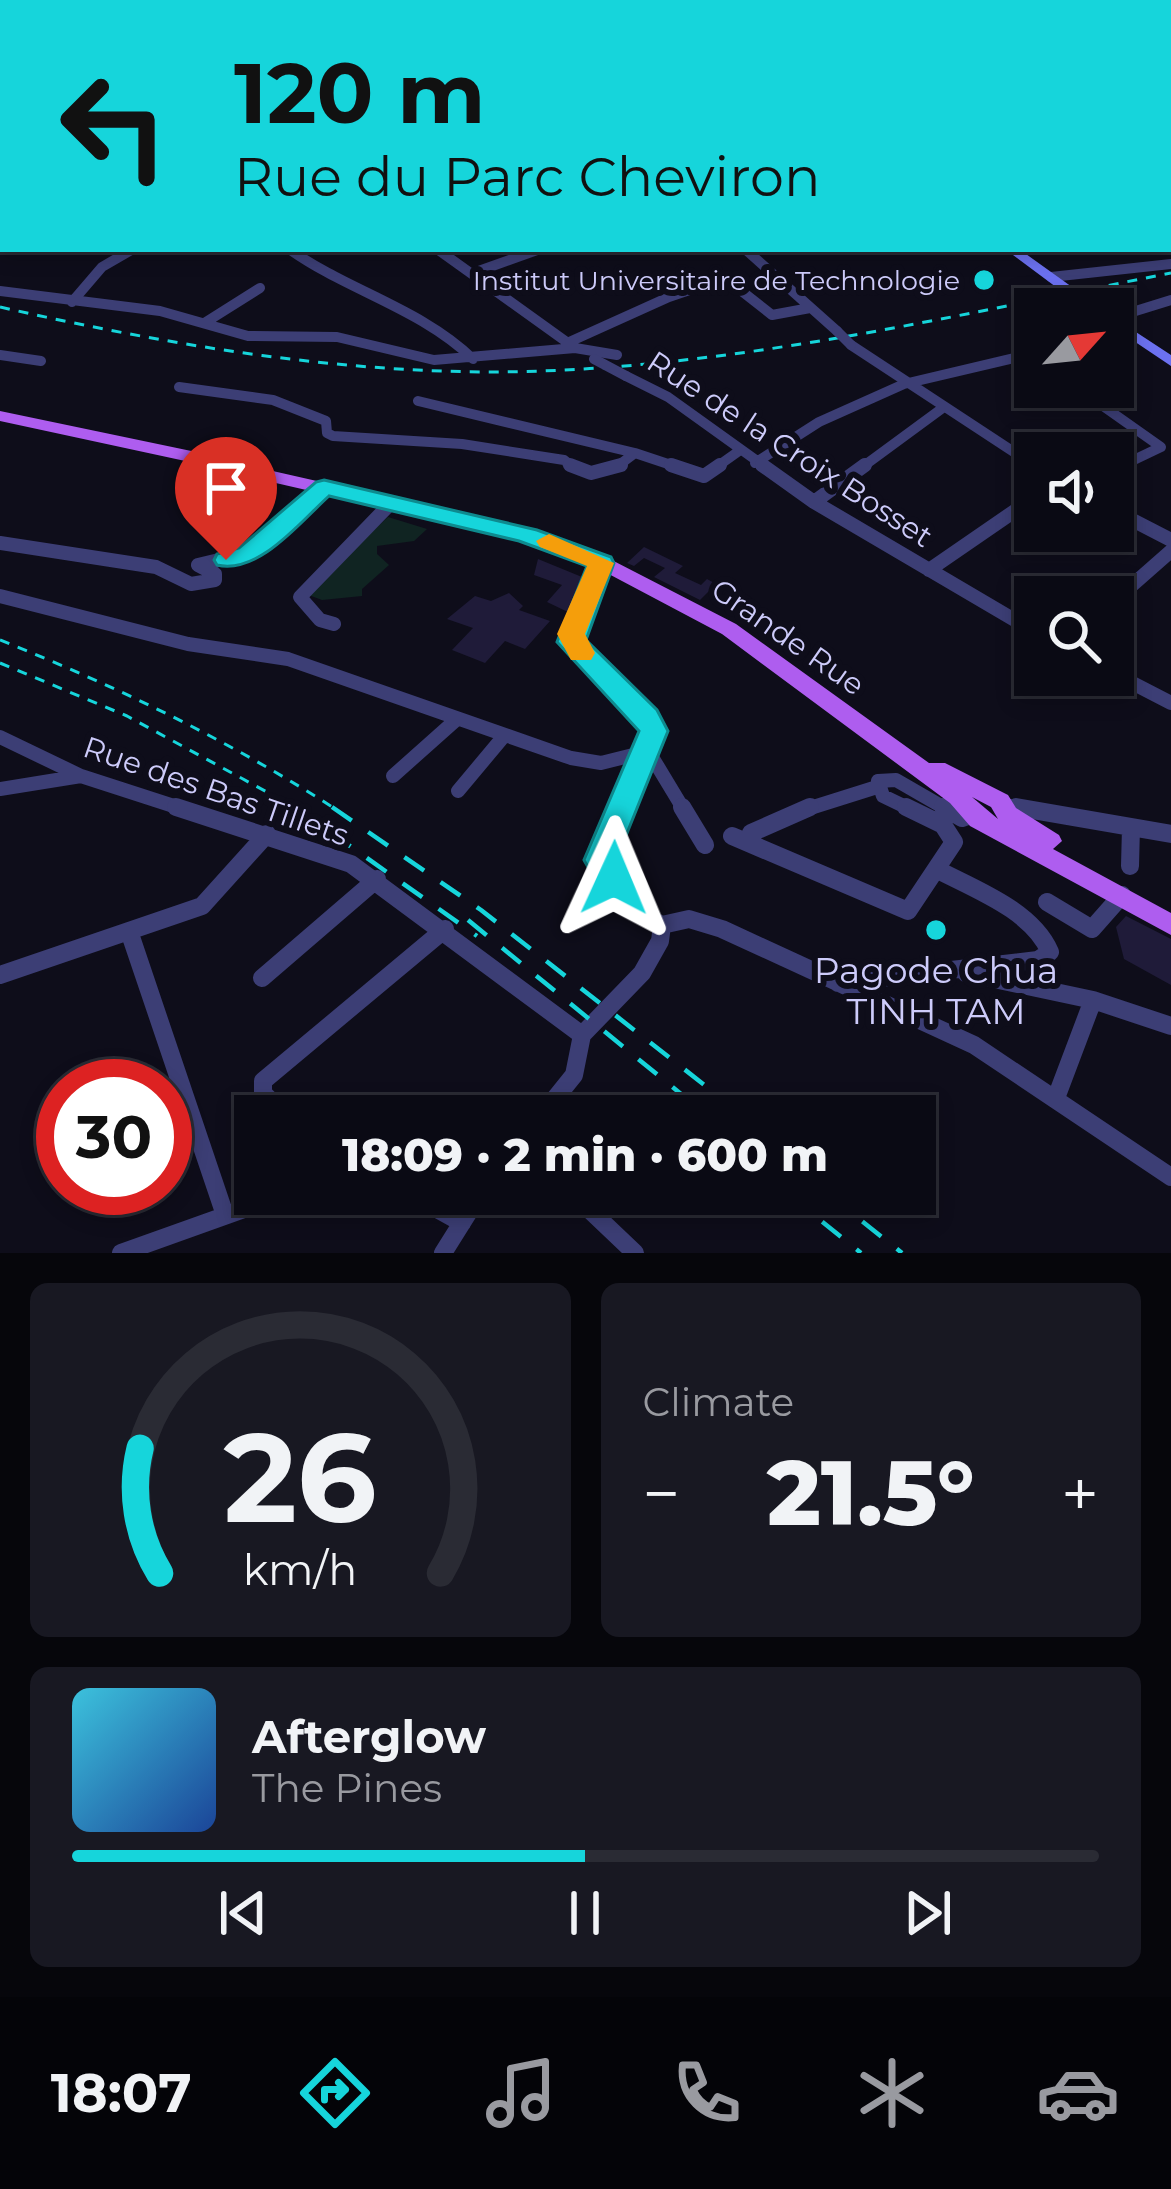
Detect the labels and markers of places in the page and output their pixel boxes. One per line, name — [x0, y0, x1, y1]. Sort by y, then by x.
place label: Institut Universitaire de Technologie — [473, 264, 960, 297]
marker: Institut Universitaire de Technologie — [971, 267, 997, 293]
pin — [175, 437, 277, 560]
marker: Pagode Chua TINH TAM — [923, 917, 949, 943]
place label: Pagode Chua TINH TAM — [814, 948, 1058, 1033]

